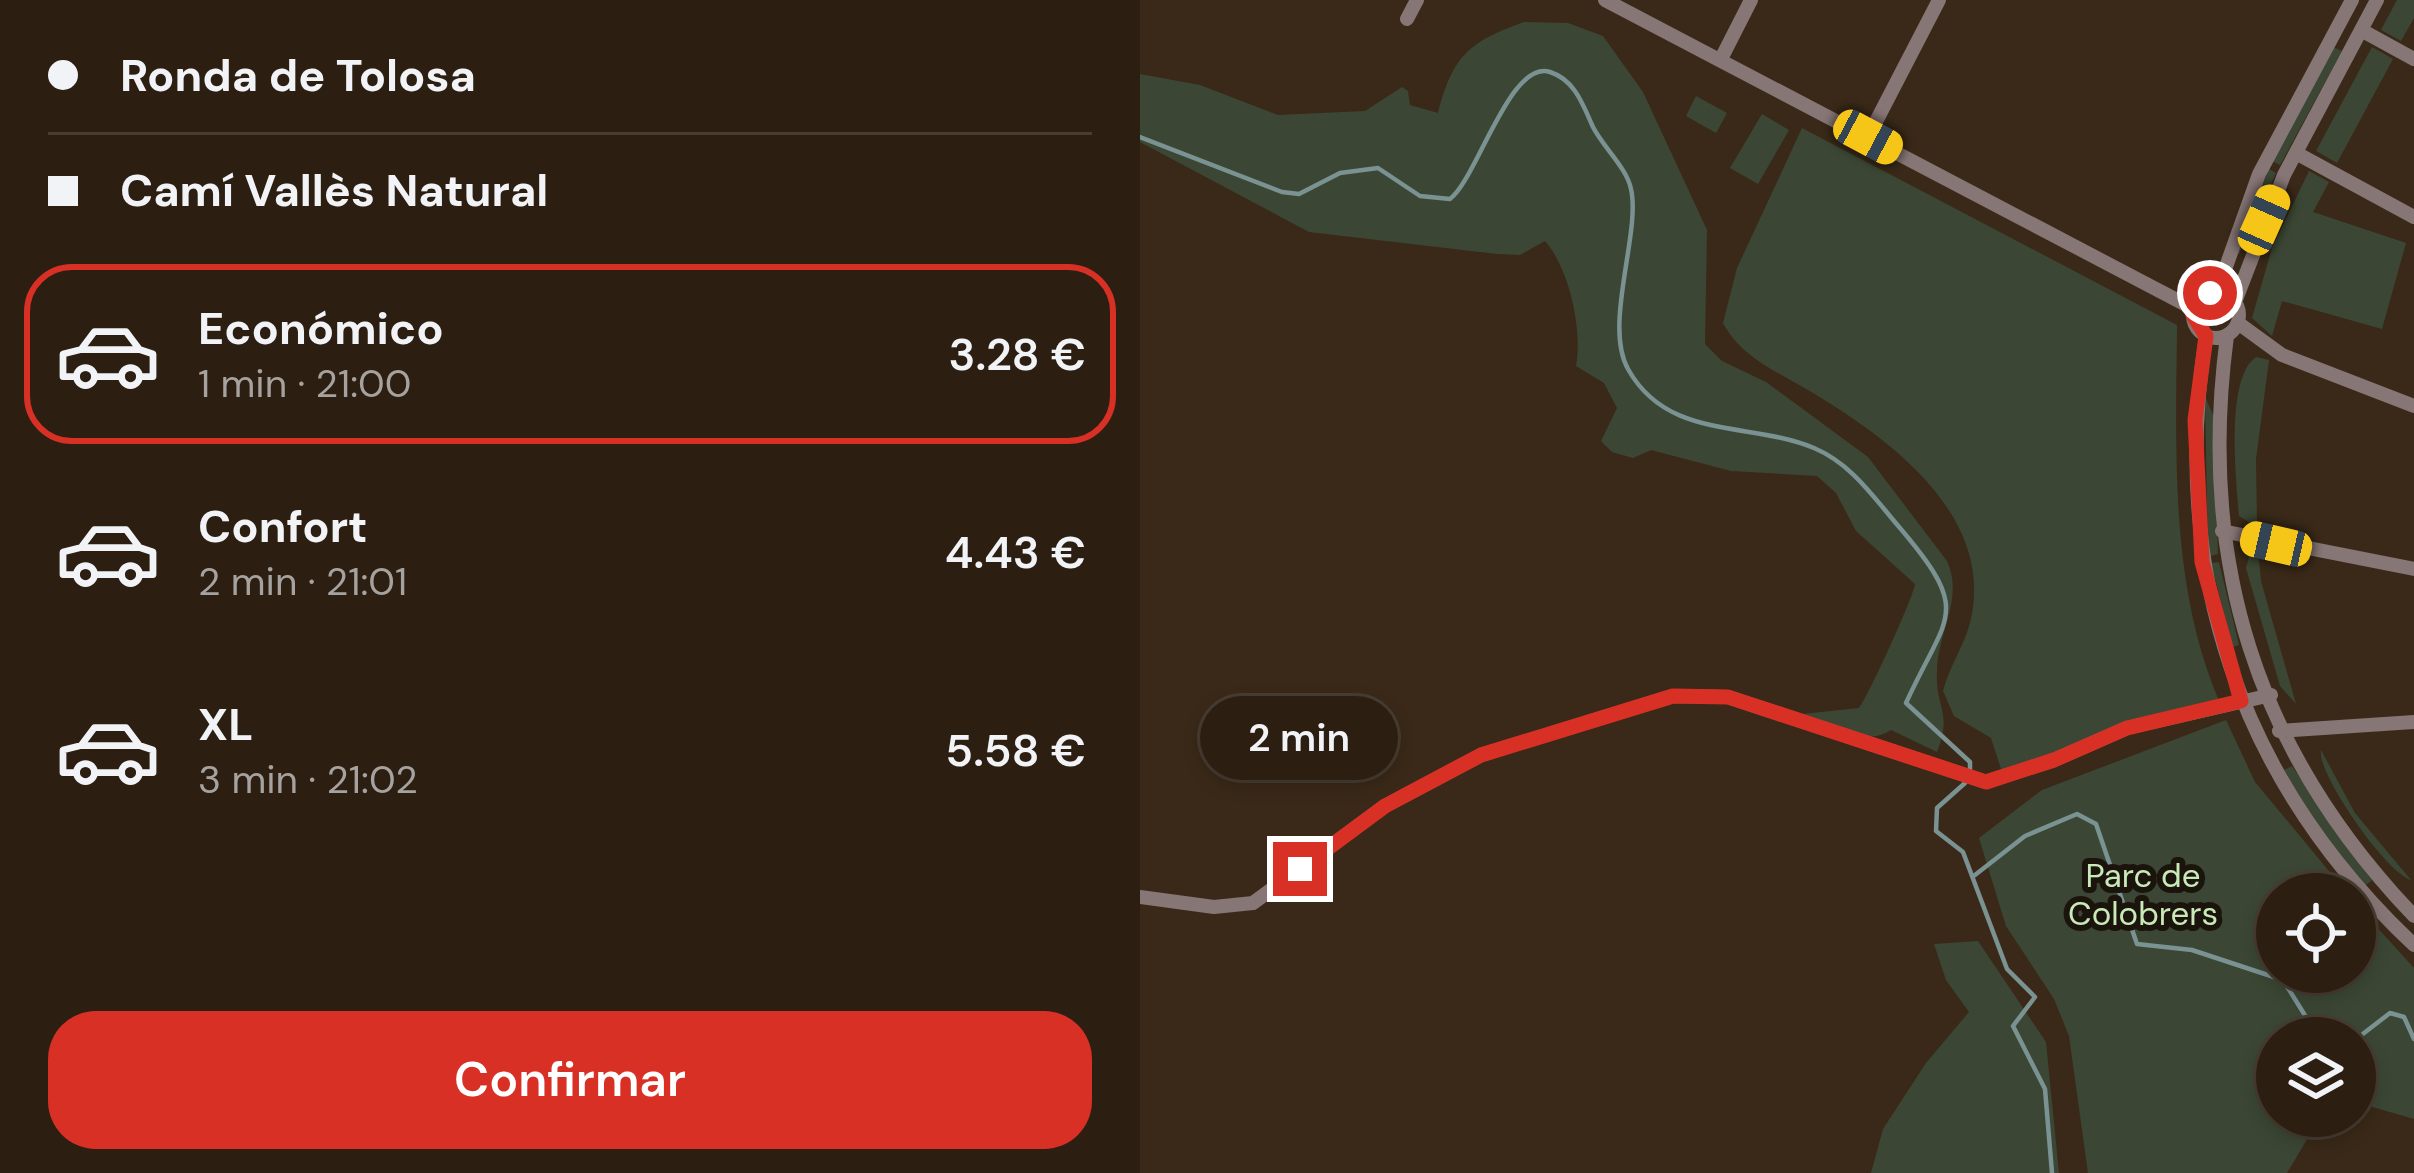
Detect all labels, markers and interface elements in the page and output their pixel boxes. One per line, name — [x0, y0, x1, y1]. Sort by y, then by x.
text: Ronda de Tolosa — [120, 46, 476, 105]
car — [1828, 104, 1908, 170]
text: Camí Vallès Natural — [120, 161, 548, 220]
car — [2233, 180, 2295, 260]
route start — [2183, 266, 2237, 320]
text: Económico — [198, 299, 444, 358]
icon: car — [54, 300, 162, 408]
text: 3.28 € — [949, 325, 1086, 384]
text: 1 min · 21:00 — [198, 358, 411, 409]
text: Confort — [198, 497, 368, 556]
icon: car — [54, 498, 162, 606]
car — [2237, 518, 2315, 570]
text: 4.43 € — [945, 523, 1086, 582]
text: 2 min · 21:01 — [198, 556, 407, 607]
text: XL — [198, 695, 253, 754]
callout: 2 min — [1201, 695, 1399, 779]
icon: car — [54, 696, 162, 804]
text: 2 min — [1248, 712, 1350, 763]
text: 5.58 € — [945, 721, 1086, 780]
text: 3 min · 21:02 — [198, 754, 418, 805]
route end — [1273, 842, 1327, 896]
park label: Parc de Colobrers — [2068, 854, 2218, 935]
map controls — [2256, 873, 2376, 1137]
button: locate — [2256, 873, 2376, 993]
button: Confirmar — [48, 1011, 1092, 1149]
button: layers — [2256, 1017, 2376, 1137]

